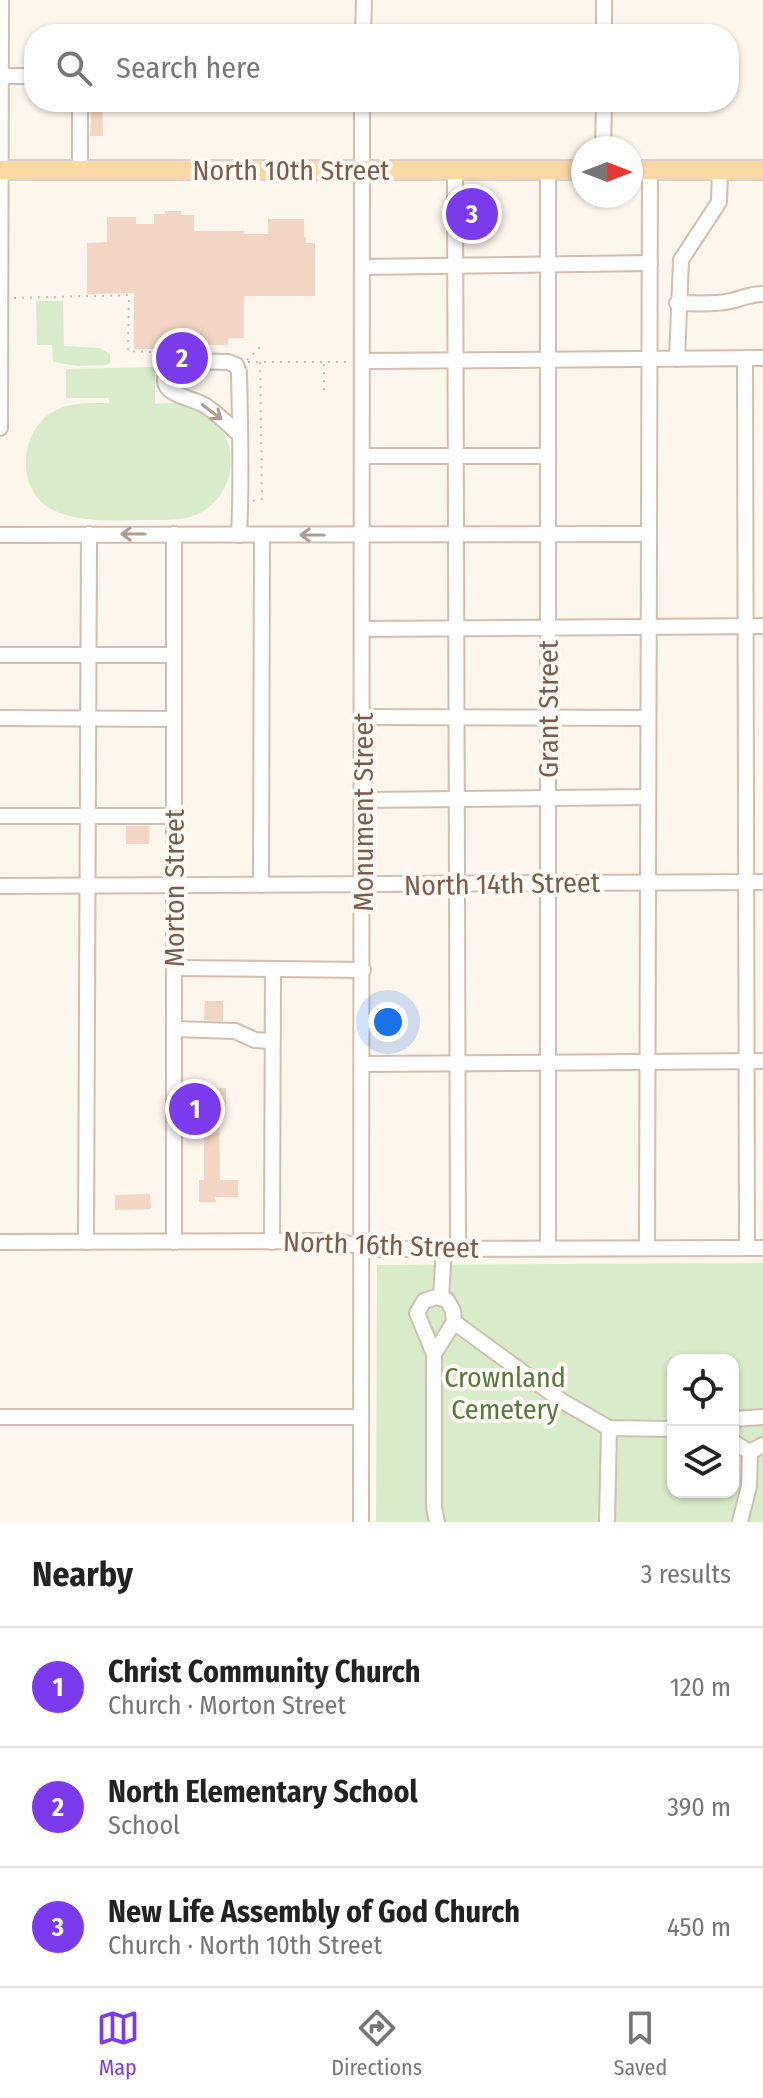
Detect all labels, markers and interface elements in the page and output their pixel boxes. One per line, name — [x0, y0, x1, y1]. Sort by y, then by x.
search box — [24, 24, 739, 112]
icon: search — [52, 46, 96, 90]
text: Search here — [116, 50, 261, 86]
north arrow — [571, 136, 643, 208]
street label: North 10th Street — [193, 154, 390, 187]
pin: 3 — [446, 184, 498, 244]
pin: 2 — [156, 328, 208, 388]
one-way arrow — [201, 403, 222, 420]
one-way arrow — [120, 526, 147, 542]
one-way arrow — [299, 527, 326, 543]
street label: Grant Street — [532, 639, 565, 778]
street label: Monument Street — [347, 712, 380, 911]
street label: Morton Street — [158, 808, 191, 967]
street label: North 14th Street — [404, 866, 601, 902]
your location — [368, 1002, 408, 1042]
pin: 1 — [169, 1079, 221, 1139]
street label: North 16th Street — [282, 1225, 480, 1265]
map controls — [667, 1354, 739, 1498]
button: locate — [667, 1354, 739, 1426]
park label: Crownland Cemetery — [444, 1361, 566, 1426]
button: layers — [667, 1426, 739, 1498]
text: Nearby — [32, 1554, 133, 1595]
text: 3 results — [641, 1559, 731, 1590]
text: Christ Community Church — [108, 1654, 420, 1690]
text: 1 — [53, 1672, 64, 1703]
text: 120 m — [670, 1672, 731, 1703]
text: Church · Morton Street — [108, 1690, 346, 1721]
text: North Elementary School — [108, 1774, 418, 1810]
text: 2 — [52, 1792, 64, 1823]
text: 390 m — [667, 1792, 731, 1823]
text: School — [108, 1810, 180, 1841]
text: New Life Assembly of God Church — [108, 1894, 520, 1930]
text: 3 — [52, 1912, 64, 1943]
text: 450 m — [667, 1912, 731, 1943]
text: Church · North 10th Street — [108, 1930, 382, 1961]
tab: Map — [96, 2006, 140, 2081]
tab: Directions — [331, 2006, 422, 2081]
tab: Saved — [614, 2006, 667, 2081]

